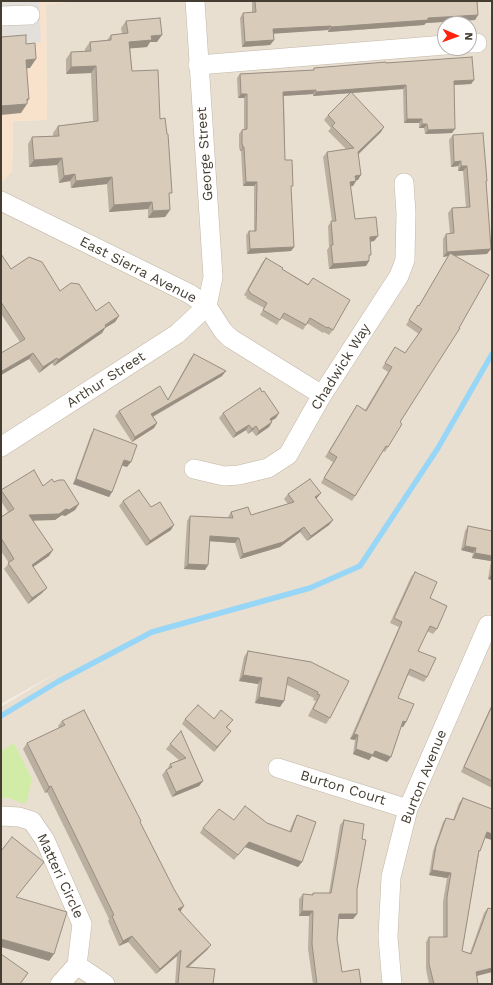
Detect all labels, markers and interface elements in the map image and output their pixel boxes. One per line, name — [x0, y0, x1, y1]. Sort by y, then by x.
north arrow — [437, 16, 477, 56]
text: N — [462, 32, 475, 41]
street label: George Street — [193, 106, 217, 202]
street label: East Sierra Avenue — [77, 233, 199, 307]
street label: Chadwick Way — [308, 321, 374, 413]
street label: Arthur Street — [64, 348, 148, 412]
street label: Burton Avenue — [397, 727, 451, 827]
street label: Burton Court — [298, 767, 388, 809]
street label: Matteri Circle — [33, 831, 87, 921]

